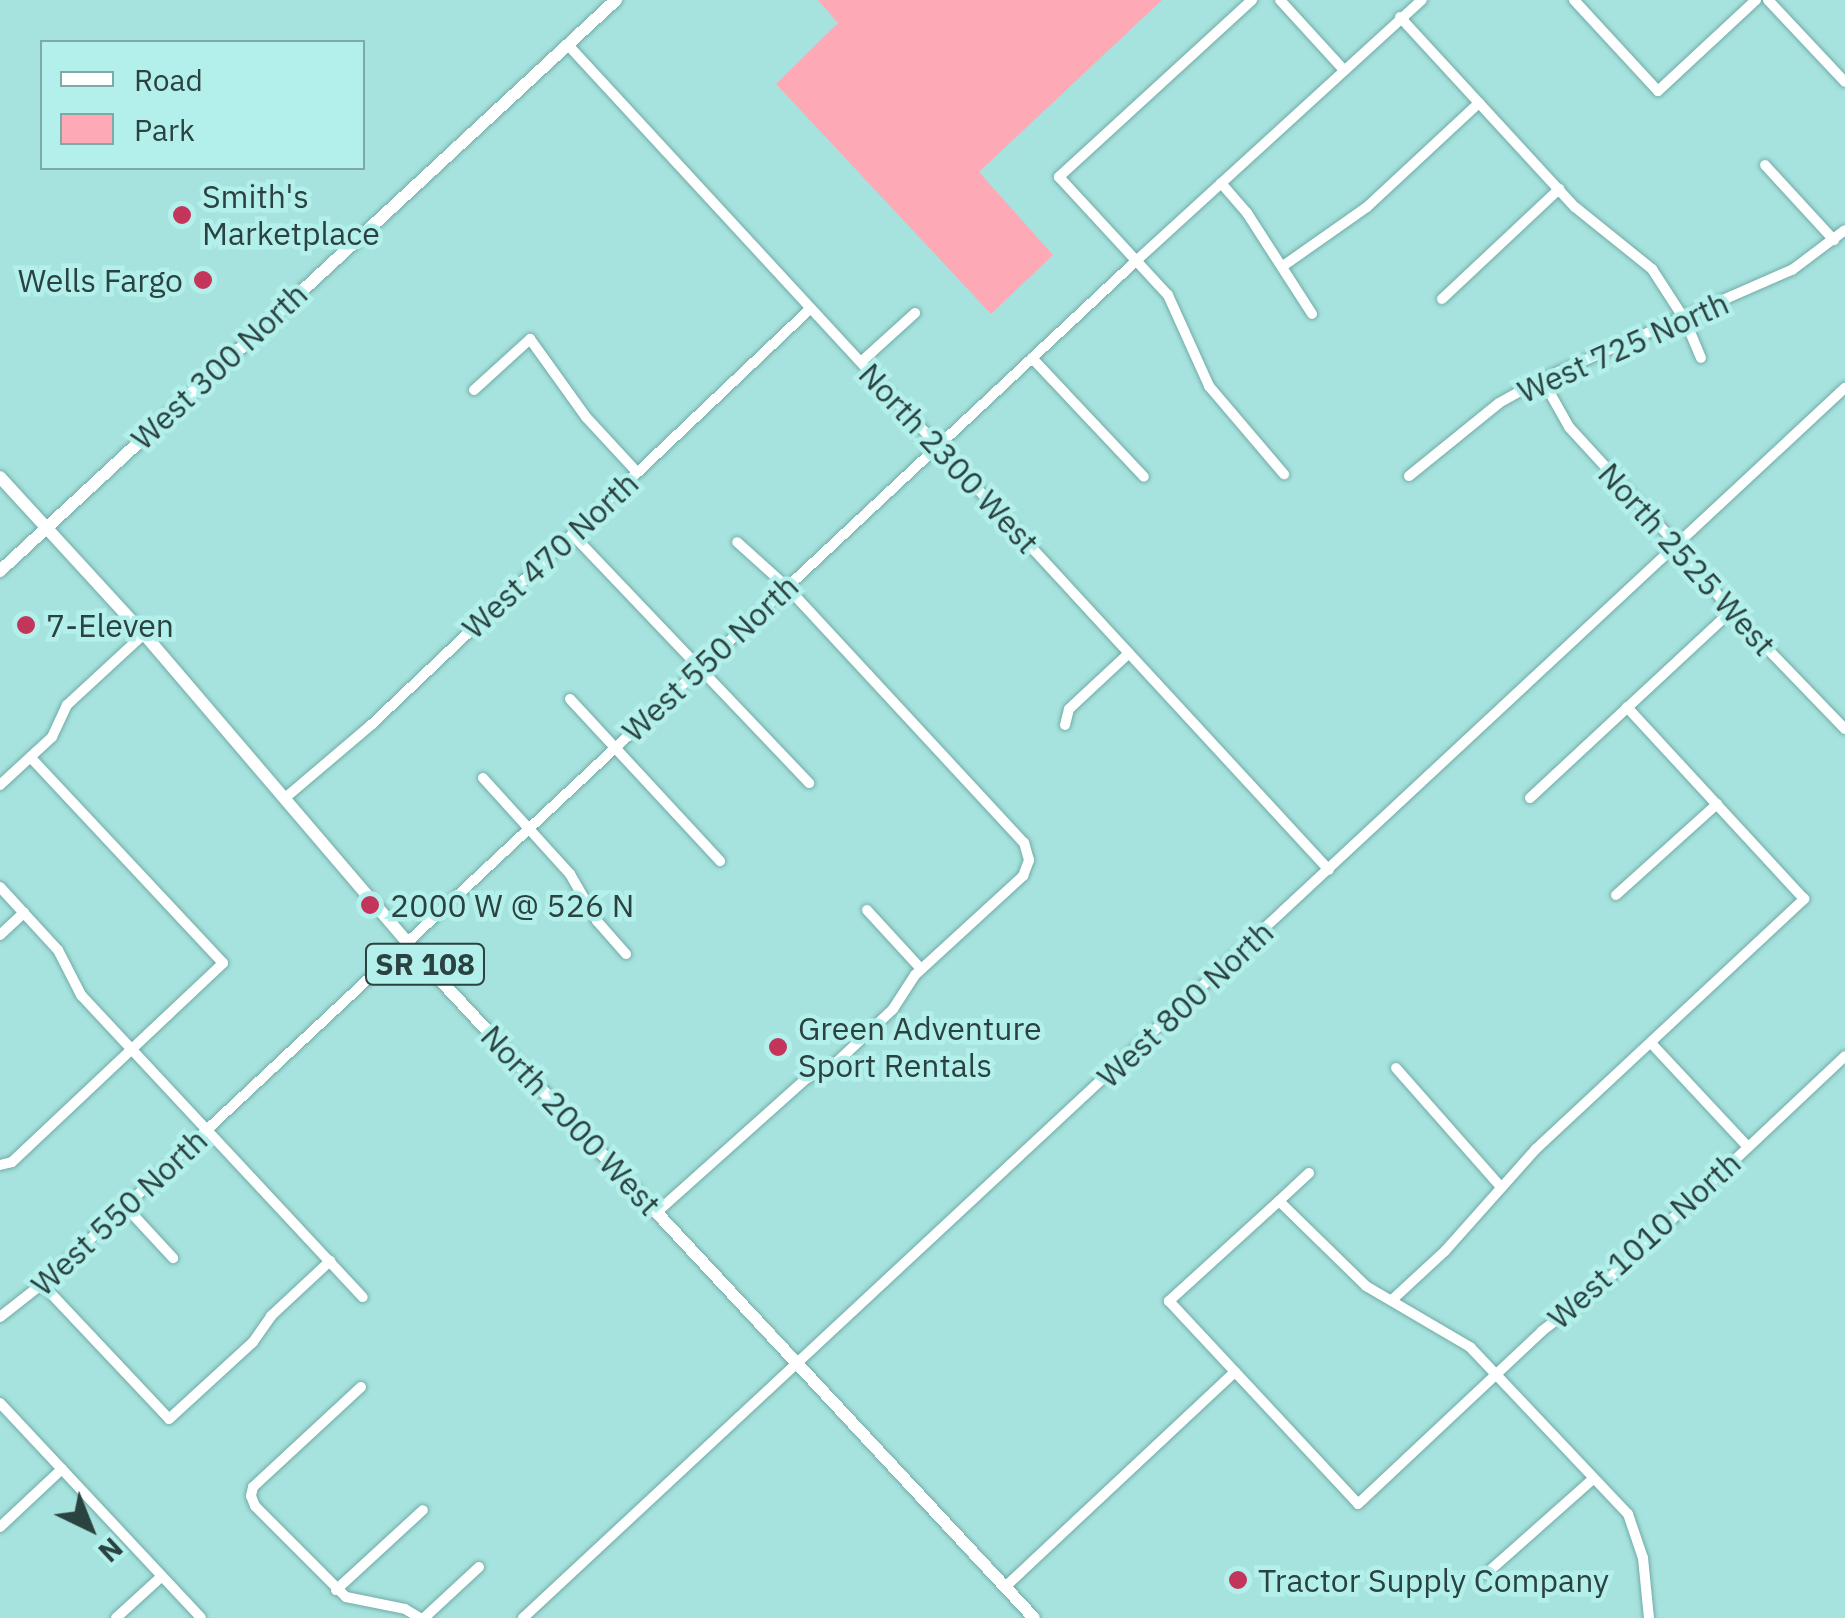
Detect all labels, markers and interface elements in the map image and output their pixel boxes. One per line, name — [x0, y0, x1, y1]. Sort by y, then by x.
legend — [40, 40, 365, 170]
text: Road — [134, 60, 203, 99]
text: Park — [134, 110, 195, 149]
place label: Smith's Marketplace — [202, 178, 380, 253]
marker: Smith's Marketplace — [171, 204, 193, 226]
place label: Wells Fargo — [18, 261, 183, 299]
marker: Wells Fargo — [192, 269, 214, 291]
street label: West 300 North — [123, 275, 315, 457]
street label: West 725 North — [1512, 283, 1734, 411]
street label: North 2300 West — [851, 355, 1047, 561]
street label: North 2525 West — [1590, 455, 1784, 663]
street label: West 470 North — [454, 464, 646, 646]
street label: West 550 North — [614, 567, 806, 749]
place label: 7-Eleven — [46, 606, 174, 644]
marker: 7-Eleven — [15, 614, 37, 636]
place label: 2000 W @ 526 N — [390, 886, 634, 924]
marker: 2000 W @ 526 N — [359, 894, 381, 916]
street label: West 800 North — [1089, 913, 1281, 1095]
road number: SR 108 — [362, 939, 488, 989]
place label: Green Adventure Sport Rentals — [798, 1010, 1042, 1085]
street label: North 2000 West — [473, 1017, 669, 1223]
marker: Green Adventure Sport Rentals — [767, 1036, 789, 1058]
street label: West 550 North — [23, 1121, 215, 1303]
street label: West 1010 North — [1540, 1143, 1748, 1337]
north arrow — [40, 1478, 140, 1578]
text: N — [91, 1530, 131, 1571]
place label: Tractor Supply Company — [1258, 1561, 1609, 1599]
marker: Tractor Supply Company — [1227, 1569, 1249, 1591]

